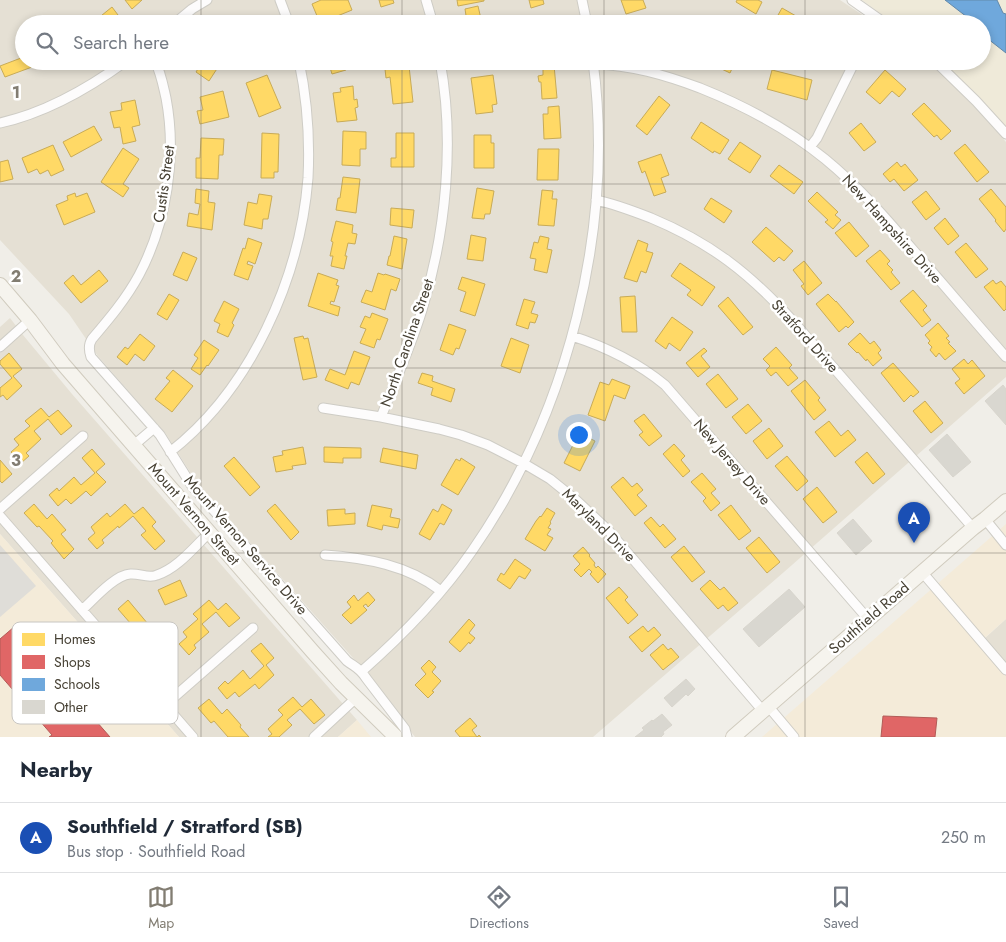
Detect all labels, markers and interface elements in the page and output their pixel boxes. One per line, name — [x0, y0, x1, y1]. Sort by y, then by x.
search box — [15, 15, 991, 70]
icon: search — [33, 29, 61, 57]
text: Search here — [73, 29, 169, 56]
text: 1 — [12, 81, 20, 104]
street label: Custis Street — [148, 143, 180, 224]
street label: New Hampshire Drive — [837, 169, 947, 289]
text: 2 — [11, 265, 21, 288]
street label: North Carolina Street — [375, 276, 439, 410]
street label: Stratford Drive — [766, 295, 844, 378]
street label: New Jersey Drive — [688, 414, 776, 510]
your location — [566, 422, 592, 448]
text: 3 — [11, 449, 21, 472]
street label: Mount Vernon Street — [143, 458, 245, 571]
street label: Mount Vernon Service Drive — [179, 470, 313, 620]
street label: Maryland Drive — [557, 483, 641, 567]
pin: A — [898, 502, 930, 543]
street label: Southfield Road — [824, 577, 914, 659]
legend — [12, 622, 178, 724]
text: Homes — [54, 629, 96, 649]
text: Shops — [54, 652, 91, 672]
text: Schools — [54, 674, 100, 694]
text: Other — [54, 697, 88, 717]
text: Nearby — [20, 755, 92, 785]
text: Southfield / Stratford (SB) — [67, 813, 303, 840]
text: A — [30, 826, 42, 849]
text: 250 m — [941, 826, 986, 849]
text: Bus stop · Southfield Road — [67, 840, 245, 863]
tab: Map — [147, 883, 175, 933]
tab: Directions — [470, 883, 529, 933]
tab: Saved — [823, 883, 859, 933]

